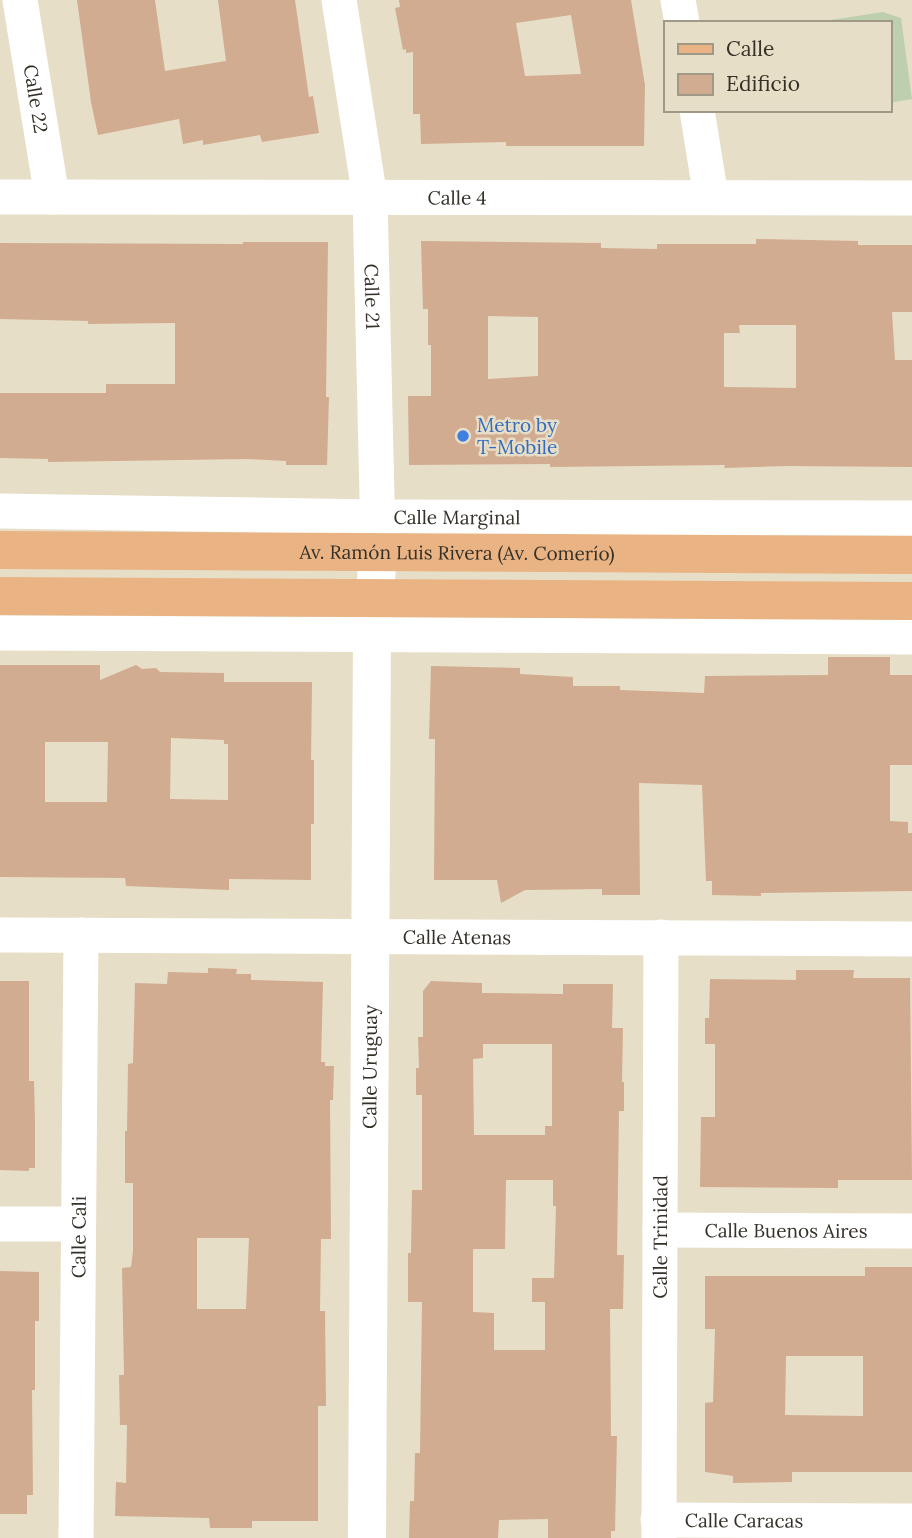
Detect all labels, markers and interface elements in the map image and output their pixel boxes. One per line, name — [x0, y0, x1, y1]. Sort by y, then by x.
legend — [664, 21, 891, 112]
text: Calle — [726, 35, 774, 62]
street label: Calle 22 — [19, 63, 53, 135]
text: Edificio — [726, 70, 800, 97]
street label: Calle 4 — [427, 185, 487, 210]
street label: Calle 21 — [360, 263, 385, 330]
place label: Metro by T-Mobile — [477, 413, 557, 459]
marker: Metro by T-Mobile — [455, 428, 471, 444]
street label: Calle Marginal — [393, 505, 520, 529]
street label: Av. Ramón Luis Rivera (Av. Comerío) — [298, 540, 615, 566]
street label: Calle Atenas — [403, 925, 511, 949]
street label: Calle Uruguay — [357, 1005, 382, 1129]
street label: Calle Trinidad — [648, 1175, 672, 1299]
street label: Calle Cali — [66, 1196, 91, 1278]
street label: Calle Buenos Aires — [704, 1218, 868, 1243]
street label: Calle Caracas — [685, 1508, 803, 1533]

